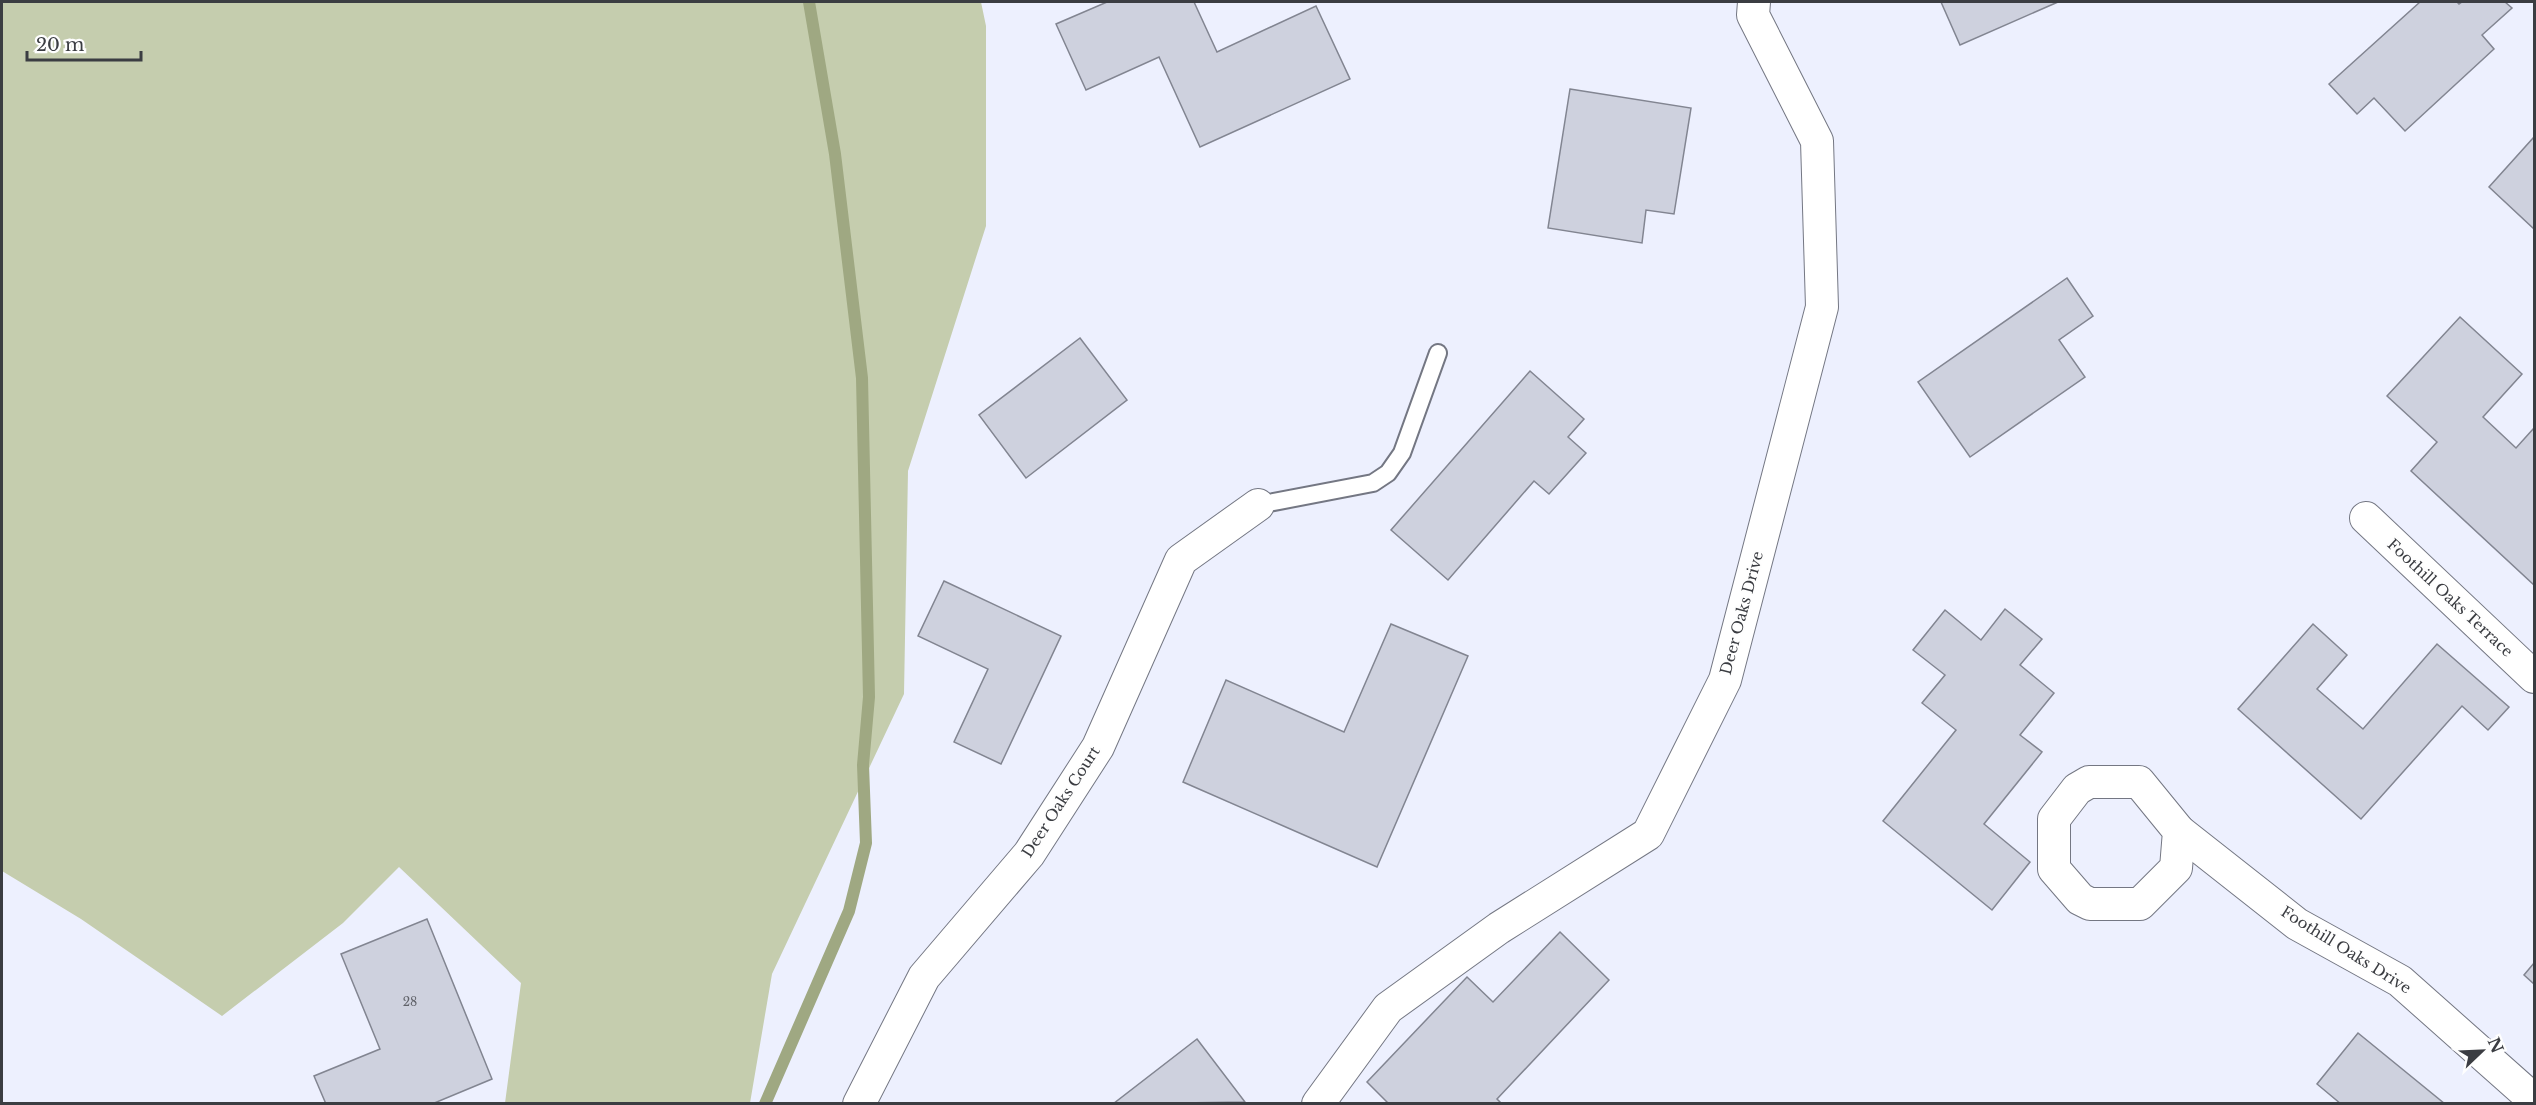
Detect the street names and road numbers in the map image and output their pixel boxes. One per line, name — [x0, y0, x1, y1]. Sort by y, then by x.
street label: Foothill Oaks Terrace — [2384, 534, 2517, 661]
street label: Deer Oaks Drive — [1716, 549, 1767, 677]
street label: Deer Oaks Court — [1017, 742, 1104, 861]
street label: Foothill Oaks Drive — [2278, 902, 2415, 997]

